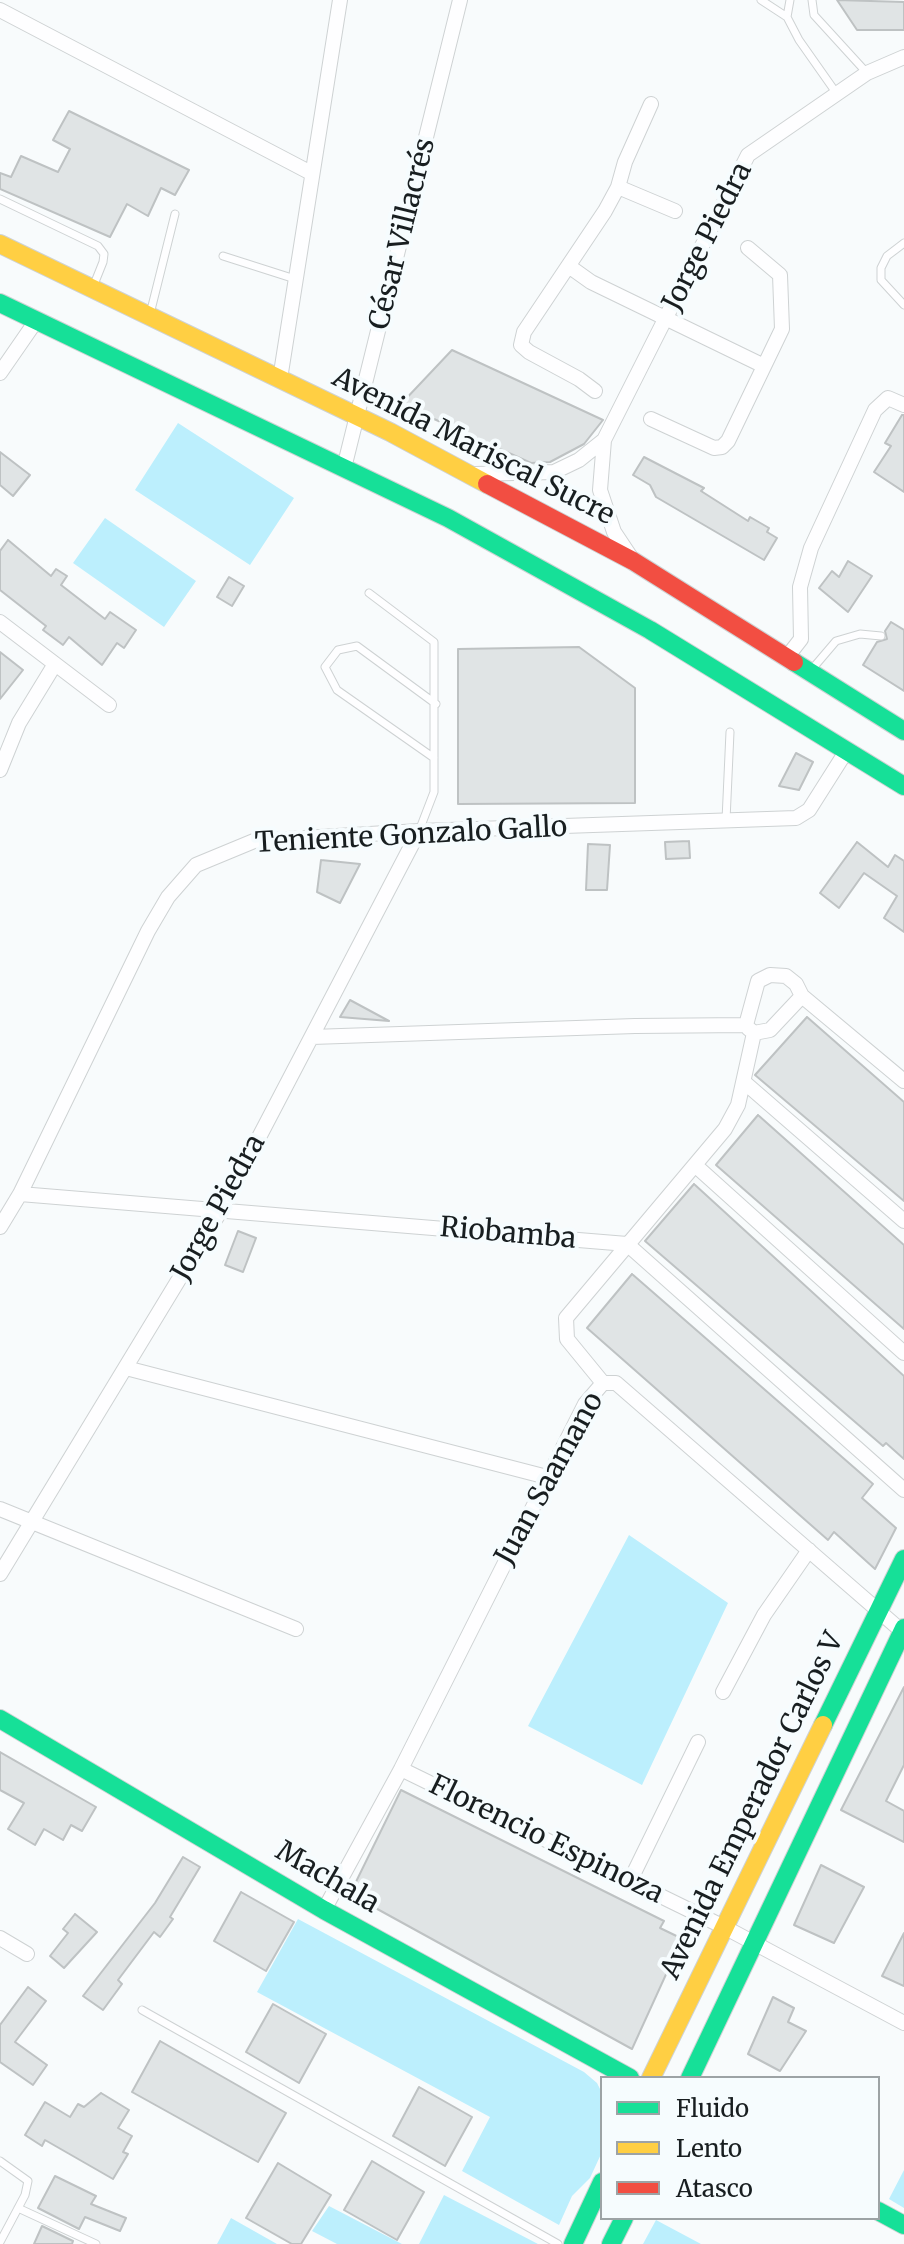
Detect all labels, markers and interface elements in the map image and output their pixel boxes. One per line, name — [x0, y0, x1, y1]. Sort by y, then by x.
street label: César Villacrés — [363, 135, 443, 333]
street label: Jorge Piedra — [656, 157, 760, 317]
street label: Avenida Mariscal Sucre — [326, 361, 620, 533]
street label: Teniente Gonzalo Gallo — [254, 811, 568, 861]
street label: Jorge Piedra — [165, 1129, 273, 1287]
street label: Riobamba — [439, 1211, 577, 1257]
street label: Juan Saamano — [489, 1387, 611, 1571]
street label: Avenida Emperador Carlos V — [654, 1627, 852, 1985]
street label: Florencio Espinoza — [423, 1769, 669, 1911]
street label: Machala — [269, 1835, 385, 1921]
legend — [600, 2076, 880, 2220]
text: Fluido — [676, 2093, 749, 2124]
text: Lento — [676, 2133, 742, 2164]
text: Atasco — [676, 2173, 753, 2204]

